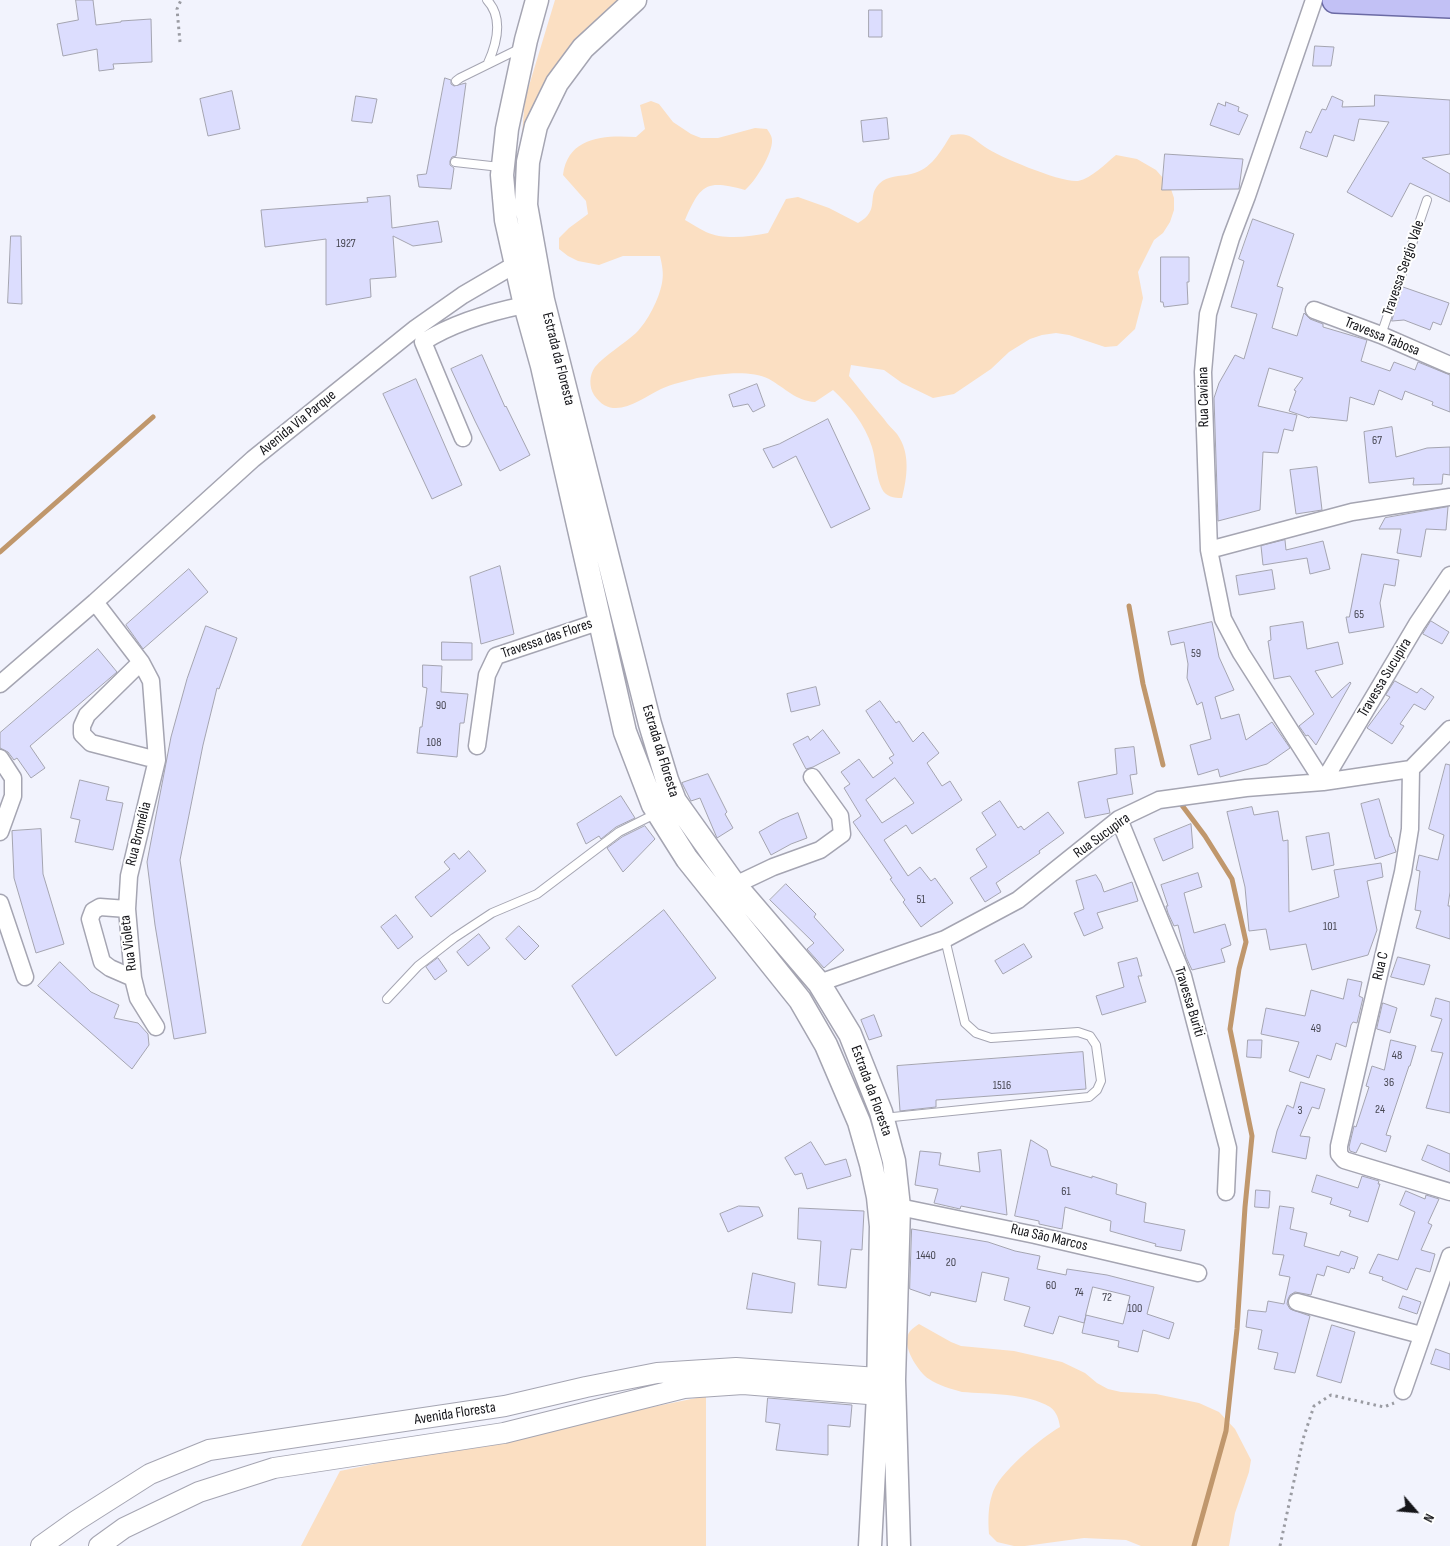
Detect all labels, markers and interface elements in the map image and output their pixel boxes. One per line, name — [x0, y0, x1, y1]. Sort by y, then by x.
street label: Travessa Sergio Vale — [1379, 218, 1429, 318]
house number: 1927 — [336, 237, 356, 251]
street label: Estrada da Floresta — [538, 311, 578, 407]
street label: Travessa Tabosa — [1342, 314, 1422, 360]
street label: Rua Caviana — [1194, 367, 1214, 427]
street label: Avenida Via Parque — [256, 386, 340, 460]
house number: 67 — [1372, 434, 1382, 448]
house number: 65 — [1354, 608, 1364, 622]
street label: Travessa das Flores — [499, 615, 595, 663]
street label: Travessa Sucupira — [1354, 635, 1416, 721]
house number: 59 — [1191, 647, 1201, 661]
house number: 90 — [436, 699, 446, 713]
street label: Estrada da Floresta — [637, 703, 683, 799]
house number: 108 — [427, 736, 441, 750]
street label: Rua Bromélia — [122, 800, 156, 868]
street label: Rua Sucupira — [1070, 810, 1134, 862]
house number: 51 — [916, 893, 926, 907]
street label: Rua Violeta — [117, 914, 141, 972]
house number: 101 — [1323, 920, 1337, 934]
street label: Rua C — [1369, 950, 1393, 982]
street label: Travessa Buriti — [1170, 965, 1208, 1039]
house number: 49 — [1311, 1022, 1321, 1036]
street label: Estrada da Floresta — [846, 1043, 896, 1139]
house number: 48 — [1392, 1049, 1402, 1063]
house number: 36 — [1384, 1076, 1394, 1090]
house number: 1516 — [993, 1079, 1011, 1093]
house number: 24 — [1375, 1103, 1385, 1117]
house number: 3 — [1297, 1104, 1303, 1118]
house number: 61 — [1061, 1185, 1071, 1199]
street label: Rua São Marcos — [1009, 1220, 1089, 1256]
house number: 1440 — [916, 1249, 936, 1263]
house number: 20 — [946, 1256, 956, 1270]
house number: 60 — [1046, 1279, 1056, 1293]
house number: 74 — [1074, 1286, 1084, 1300]
house number: 72 — [1102, 1291, 1112, 1305]
house number: 100 — [1128, 1302, 1142, 1316]
street label: Avenida Floresta — [413, 1399, 497, 1429]
north arrow — [1390, 1486, 1440, 1536]
text: N — [1420, 1511, 1438, 1525]

